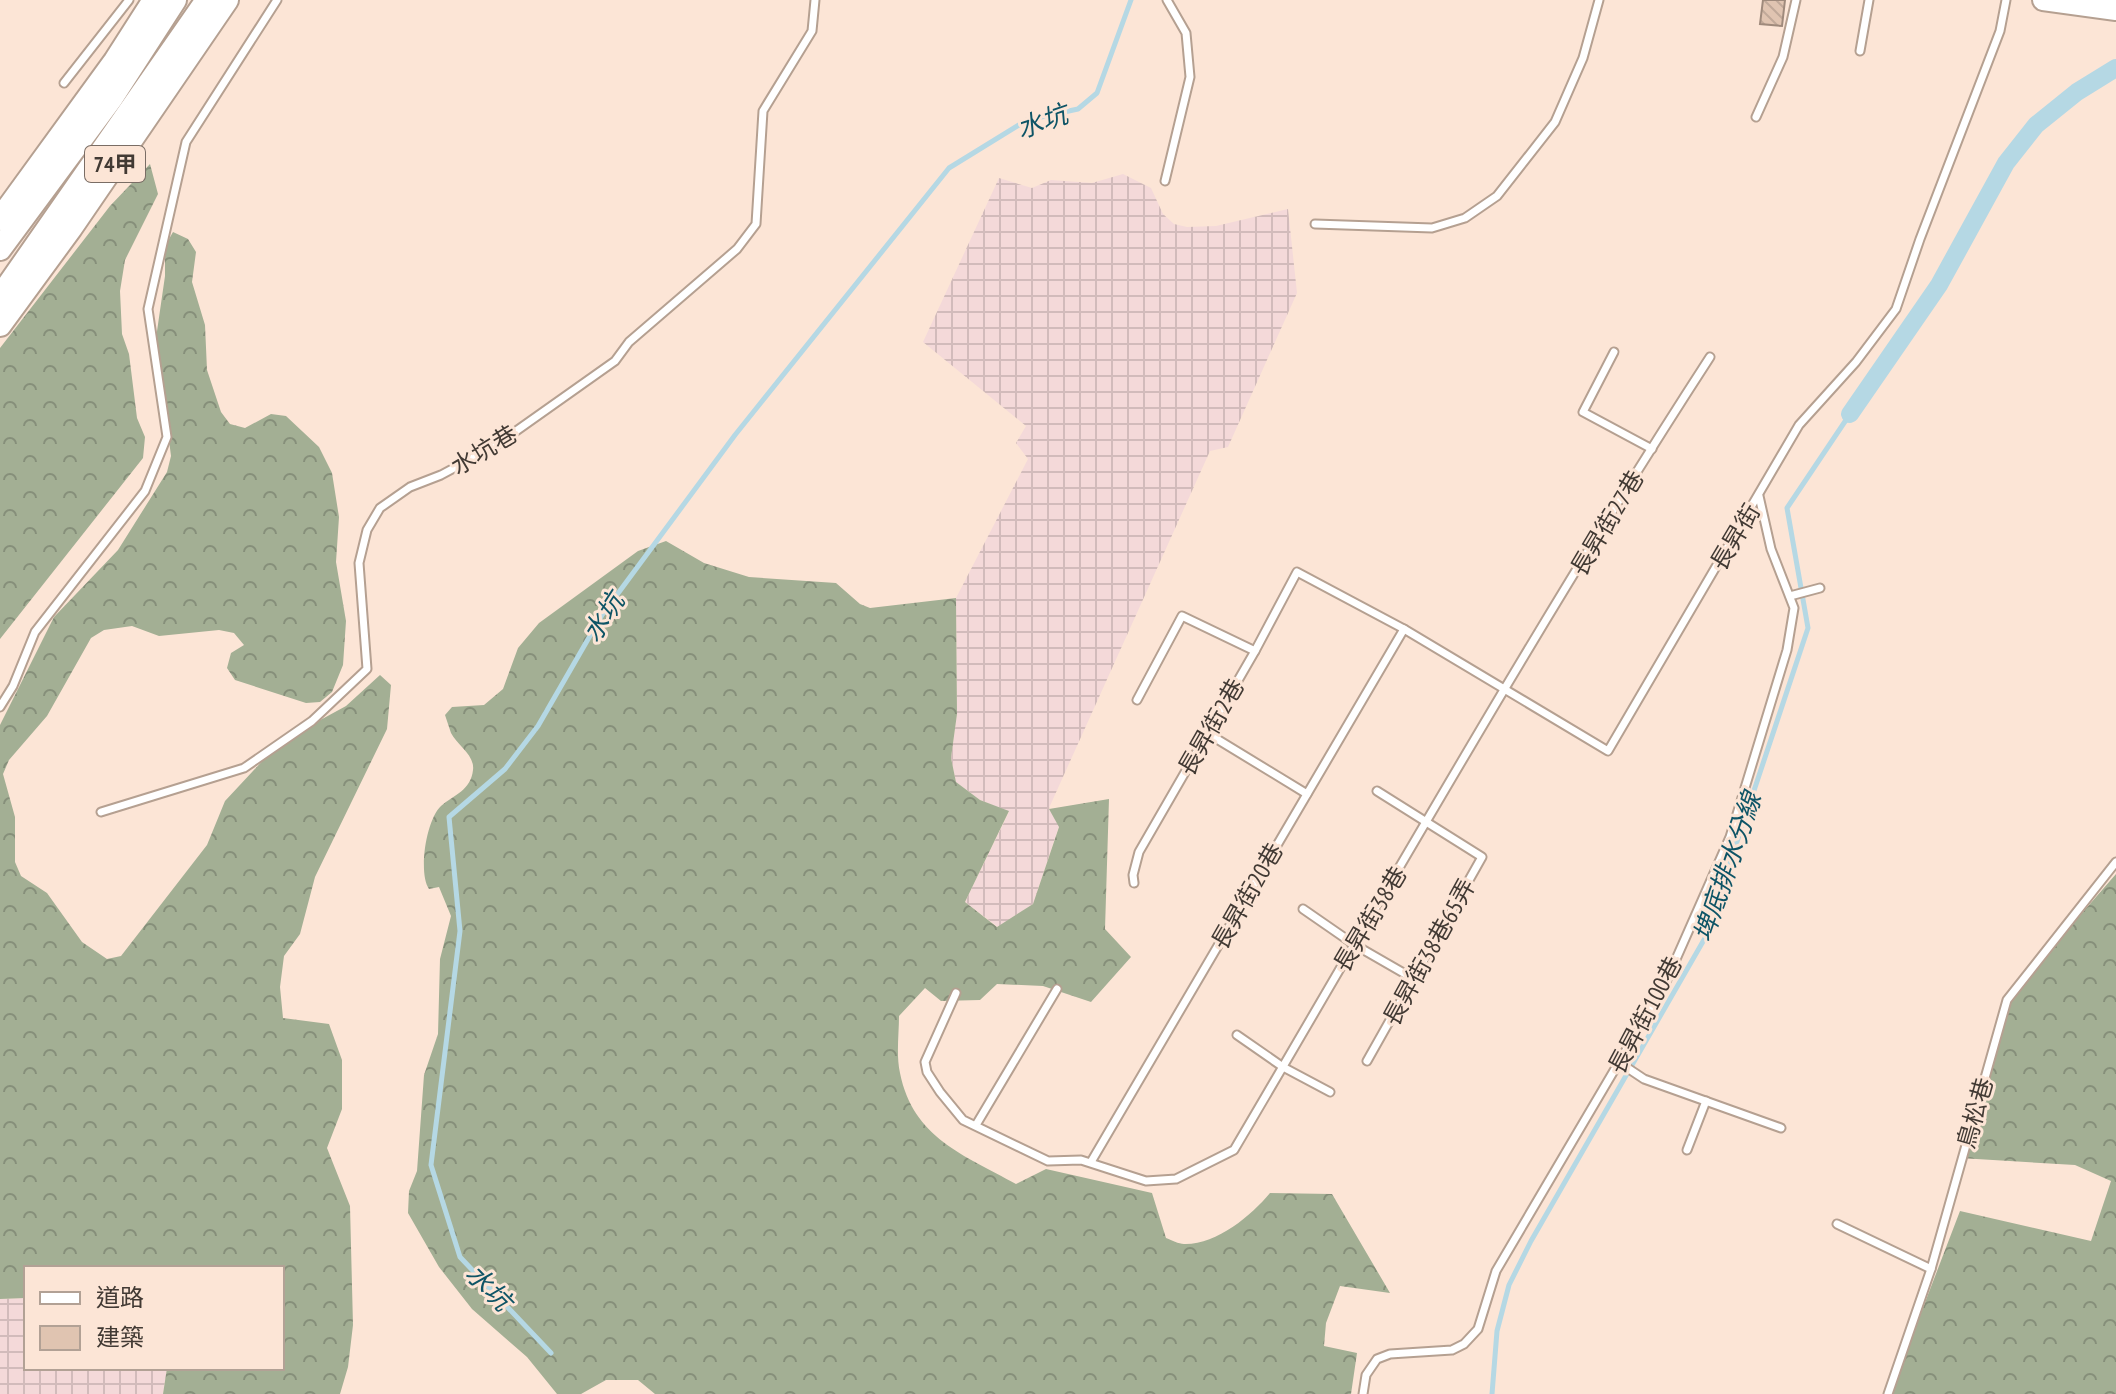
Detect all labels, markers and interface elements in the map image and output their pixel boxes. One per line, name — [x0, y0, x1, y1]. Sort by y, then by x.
water label: 水坑 — [1012, 96, 1076, 145]
road number: 74甲 — [85, 146, 145, 182]
street label: 水坑巷 — [445, 418, 523, 482]
street label: 長昇街27巷 — [1563, 465, 1651, 581]
street label: 長昇街 — [1703, 498, 1767, 576]
water label: 水坑 — [575, 583, 633, 648]
street label: 長昇街2巷 — [1171, 673, 1251, 781]
water label: 埤底排水分線 — [1686, 785, 1769, 946]
street label: 長昇街20巷 — [1204, 837, 1290, 955]
street label: 長昇街38巷 — [1326, 861, 1414, 977]
street label: 長昇街38巷65弄 — [1376, 873, 1482, 1031]
street label: 長昇街100巷 — [1601, 951, 1689, 1079]
street label: 鳥松巷 — [1950, 1074, 2000, 1152]
water label: 水坑 — [459, 1257, 522, 1320]
legend — [24, 1266, 284, 1370]
text: 道路 — [96, 1282, 144, 1313]
text: 建築 — [96, 1322, 144, 1353]

